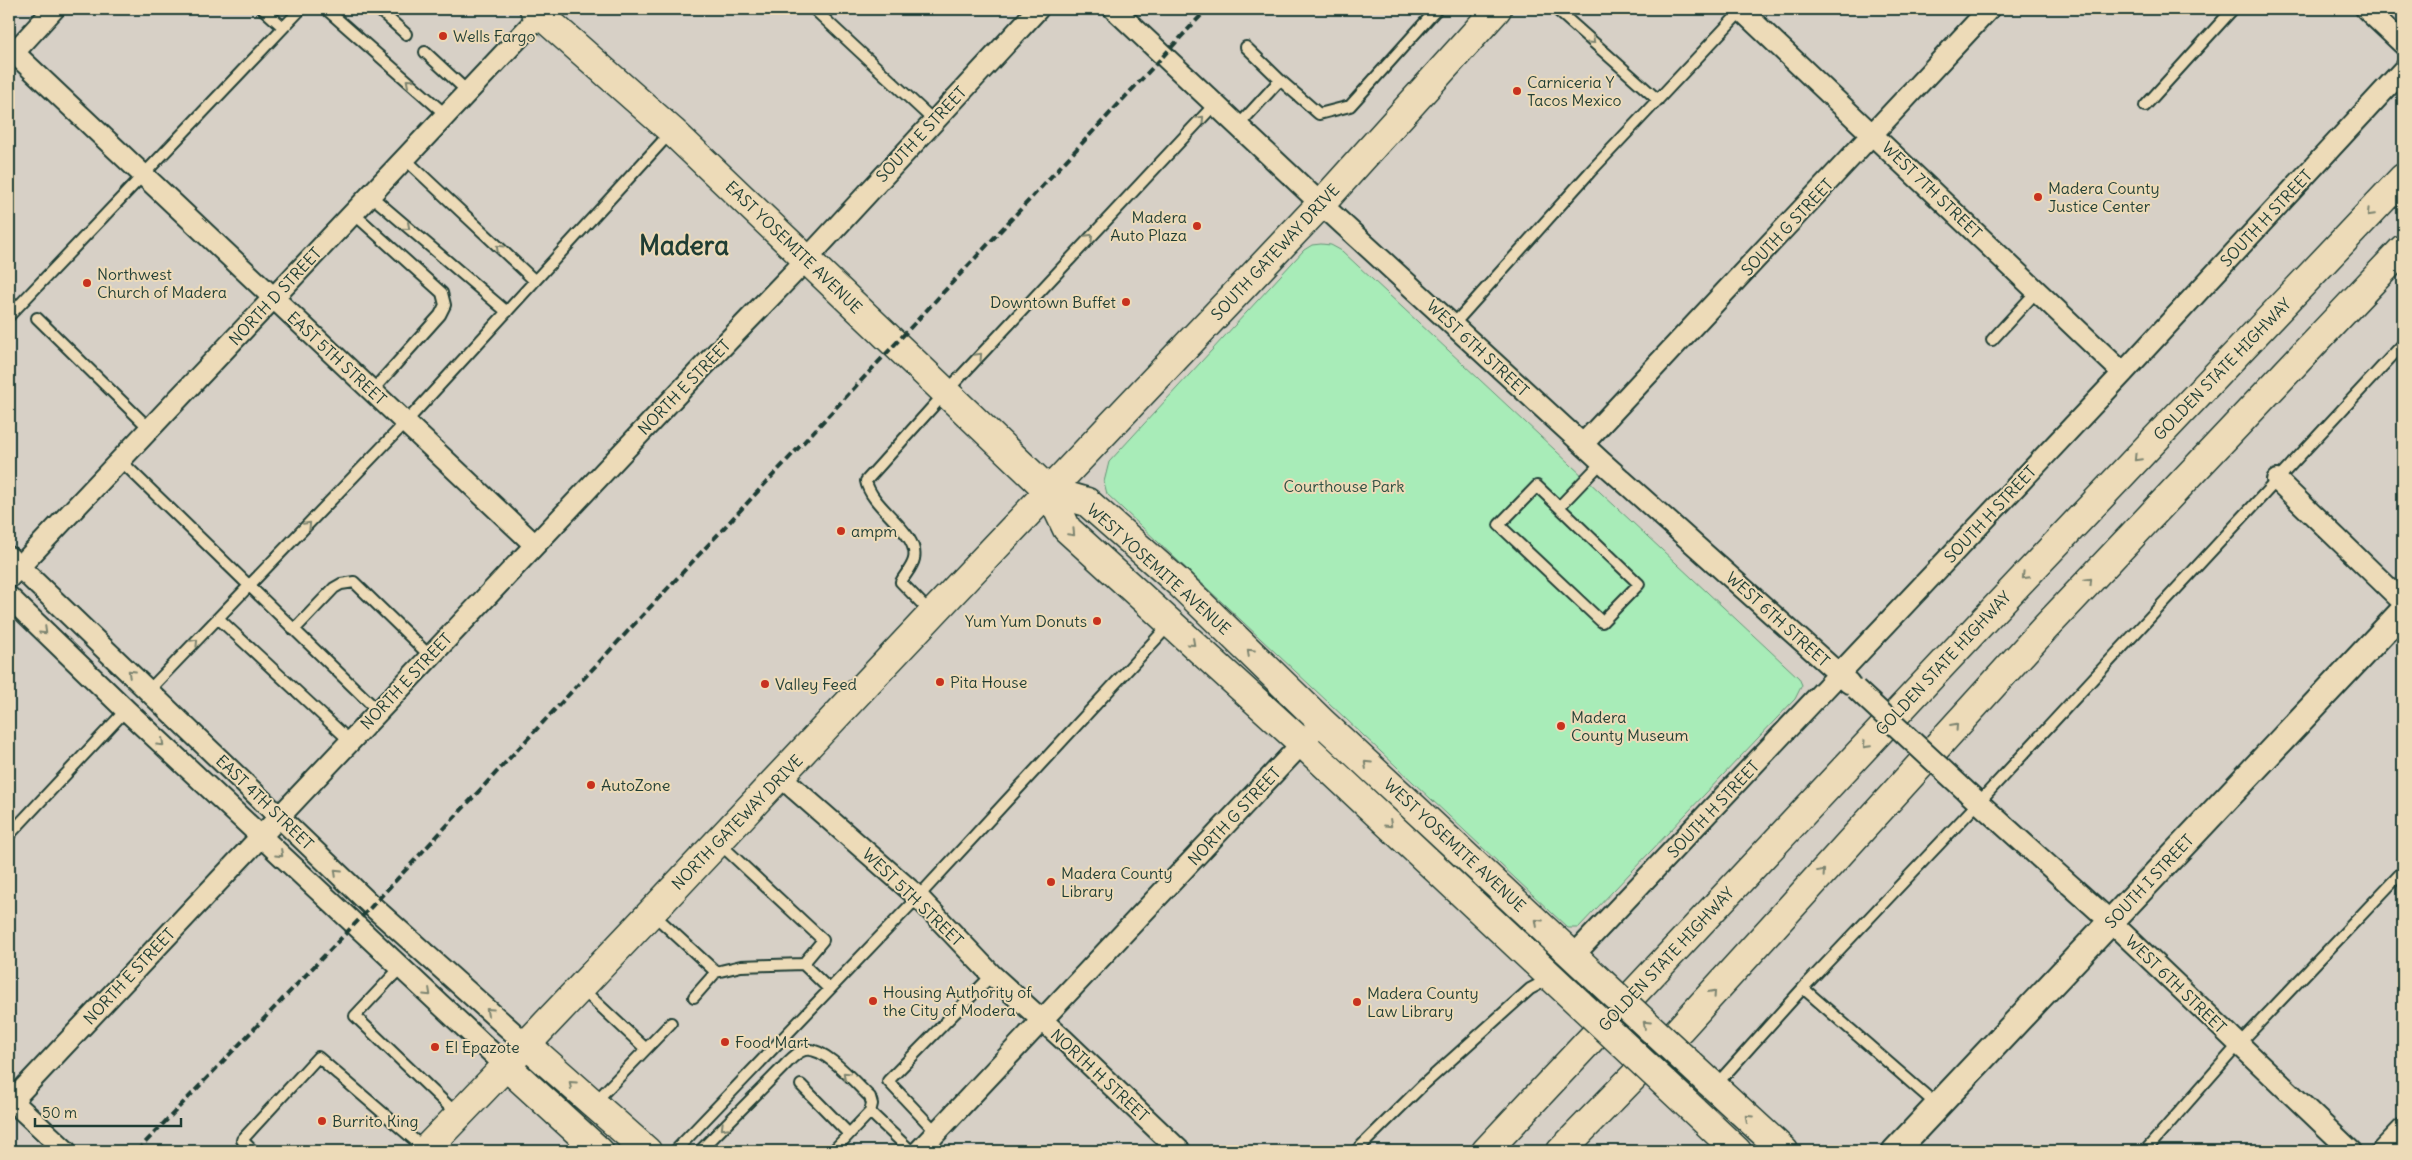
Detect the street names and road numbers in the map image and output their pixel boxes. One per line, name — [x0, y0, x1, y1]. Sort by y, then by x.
street label: SOUTH E STREET — [872, 82, 970, 186]
street label: WEST 7TH STREET — [1878, 137, 1986, 243]
street label: SOUTH H STREET — [2216, 165, 2316, 271]
street label: SOUTH G STREET — [1737, 174, 1837, 280]
street label: EAST YOSEMITE AVENUE — [722, 177, 866, 317]
street label: SOUTH GATEWAY DRIVE — [1207, 180, 1343, 324]
street label: NORTH D STREET — [225, 243, 325, 349]
street label: GOLDEN STATE HIGHWAY — [2149, 294, 2295, 444]
street label: WEST 6TH STREET — [1423, 296, 1533, 400]
street label: EAST 5TH STREET — [283, 307, 391, 409]
street label: NORTH E STREET — [633, 335, 735, 439]
street label: SOUTH H STREET — [1940, 461, 2040, 567]
street label: WEST YOSEMITE AVENUE — [1083, 499, 1235, 639]
street label: WEST 6TH STREET — [1722, 567, 1834, 671]
street label: GOLDEN STATE HIGHWAY — [1871, 587, 2015, 739]
street label: NORTH E STREET — [356, 629, 456, 733]
street label: EAST 4TH STREET — [212, 750, 318, 854]
street label: NORTH GATEWAY DRIVE — [667, 750, 807, 894]
street label: SOUTH H STREET — [1663, 756, 1763, 862]
street label: NORTH G STREET — [1183, 763, 1285, 869]
street label: WEST YOSEMITE AVENUE — [1380, 774, 1530, 916]
street label: SOUTH I STREET — [2100, 830, 2198, 932]
street label: WEST 5TH STREET — [858, 844, 968, 950]
street label: GOLDEN STATE HIGHWAY — [1594, 883, 1738, 1035]
street label: NORTH E STREET — [79, 924, 179, 1028]
street label: WEST 6TH STREET — [2121, 931, 2231, 1037]
street label: NORTH H STREET — [1047, 1024, 1153, 1126]

